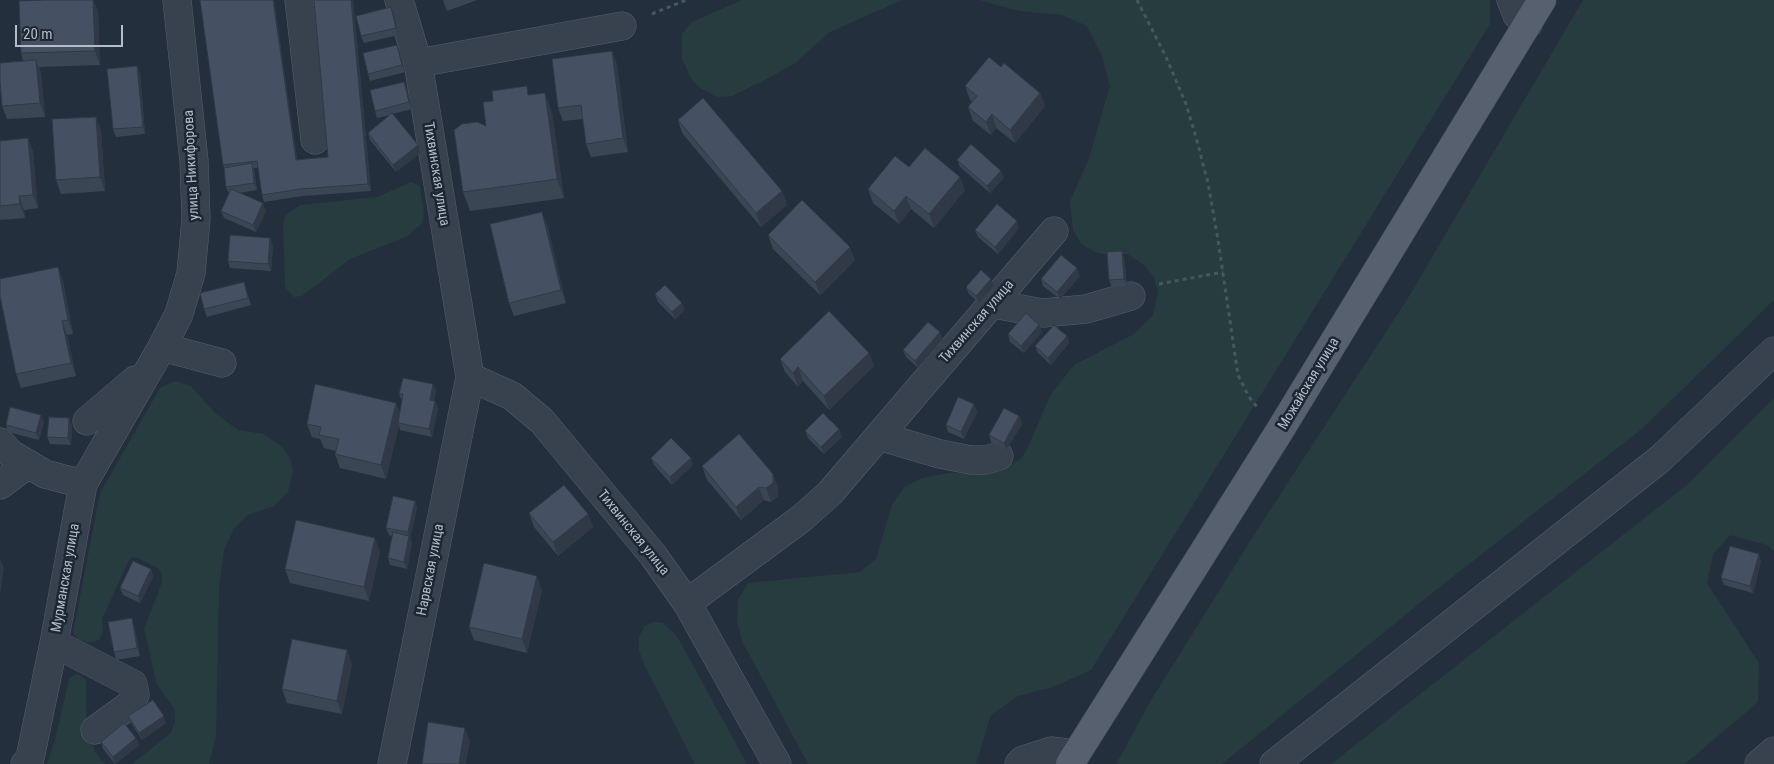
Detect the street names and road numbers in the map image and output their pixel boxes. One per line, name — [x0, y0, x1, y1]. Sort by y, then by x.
street label: улица Никифорова — [181, 110, 203, 220]
street label: Тихвинская улица — [420, 121, 452, 227]
street label: Тихвинская улица — [936, 277, 1018, 367]
street label: Можайская улица — [1275, 335, 1343, 433]
street label: Тихвинская улица — [593, 487, 673, 579]
street label: Мурманская улица — [48, 522, 84, 634]
street label: Нарвская улица — [414, 523, 448, 617]

